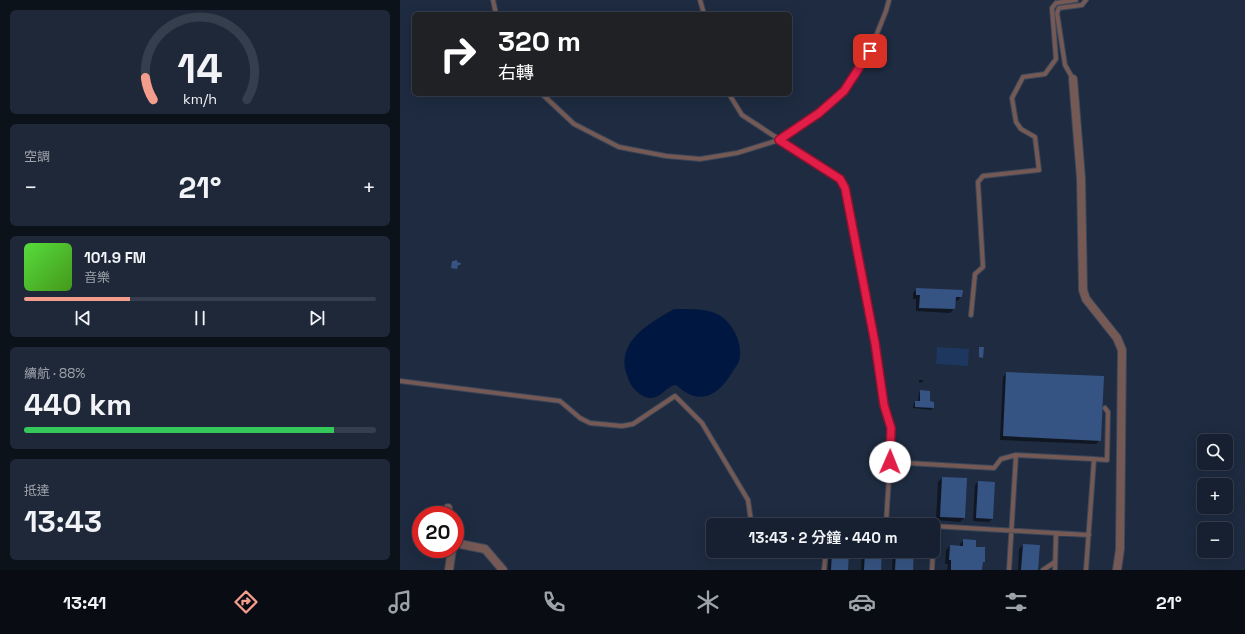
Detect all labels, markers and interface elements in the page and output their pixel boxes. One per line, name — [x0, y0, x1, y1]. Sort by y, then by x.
text: 320 m — [498, 23, 581, 59]
icon: right — [432, 28, 484, 80]
pin — [853, 34, 887, 68]
icon: arrive — [859, 40, 881, 62]
text: 14 — [177, 42, 223, 95]
text: 右轉 — [498, 61, 534, 84]
text: km/h — [183, 90, 217, 108]
text: 空調 — [24, 148, 50, 165]
text: 21° — [178, 168, 222, 207]
text: − — [24, 173, 38, 201]
text: + — [362, 173, 376, 201]
text: 101.9 FM — [84, 248, 146, 267]
text: 音樂 — [84, 269, 110, 286]
icon: previous — [72, 307, 94, 329]
icon: pause — [189, 307, 211, 329]
icon: next — [306, 307, 328, 329]
text: 續航 · 88% — [24, 365, 85, 382]
text: 440 km — [24, 385, 132, 424]
map controls — [1197, 434, 1233, 558]
button: search — [1197, 434, 1233, 470]
position arrow — [869, 441, 911, 483]
button: + — [1197, 478, 1233, 514]
text: 抵達 — [24, 482, 50, 499]
text: 13:43 — [24, 502, 102, 541]
speed limit sign: 20 — [412, 506, 464, 558]
button: − — [1197, 522, 1233, 558]
text: 13:43 · 2 分鐘 · 440 m — [749, 528, 897, 547]
icon: directions — [232, 588, 260, 616]
icon: music — [386, 588, 414, 616]
icon: phone — [540, 588, 568, 616]
icon: climate — [694, 588, 722, 616]
icon: car — [848, 588, 876, 616]
icon: filters — [1002, 588, 1030, 616]
text: 13:41 — [63, 591, 106, 614]
text: 21° — [1156, 591, 1182, 614]

